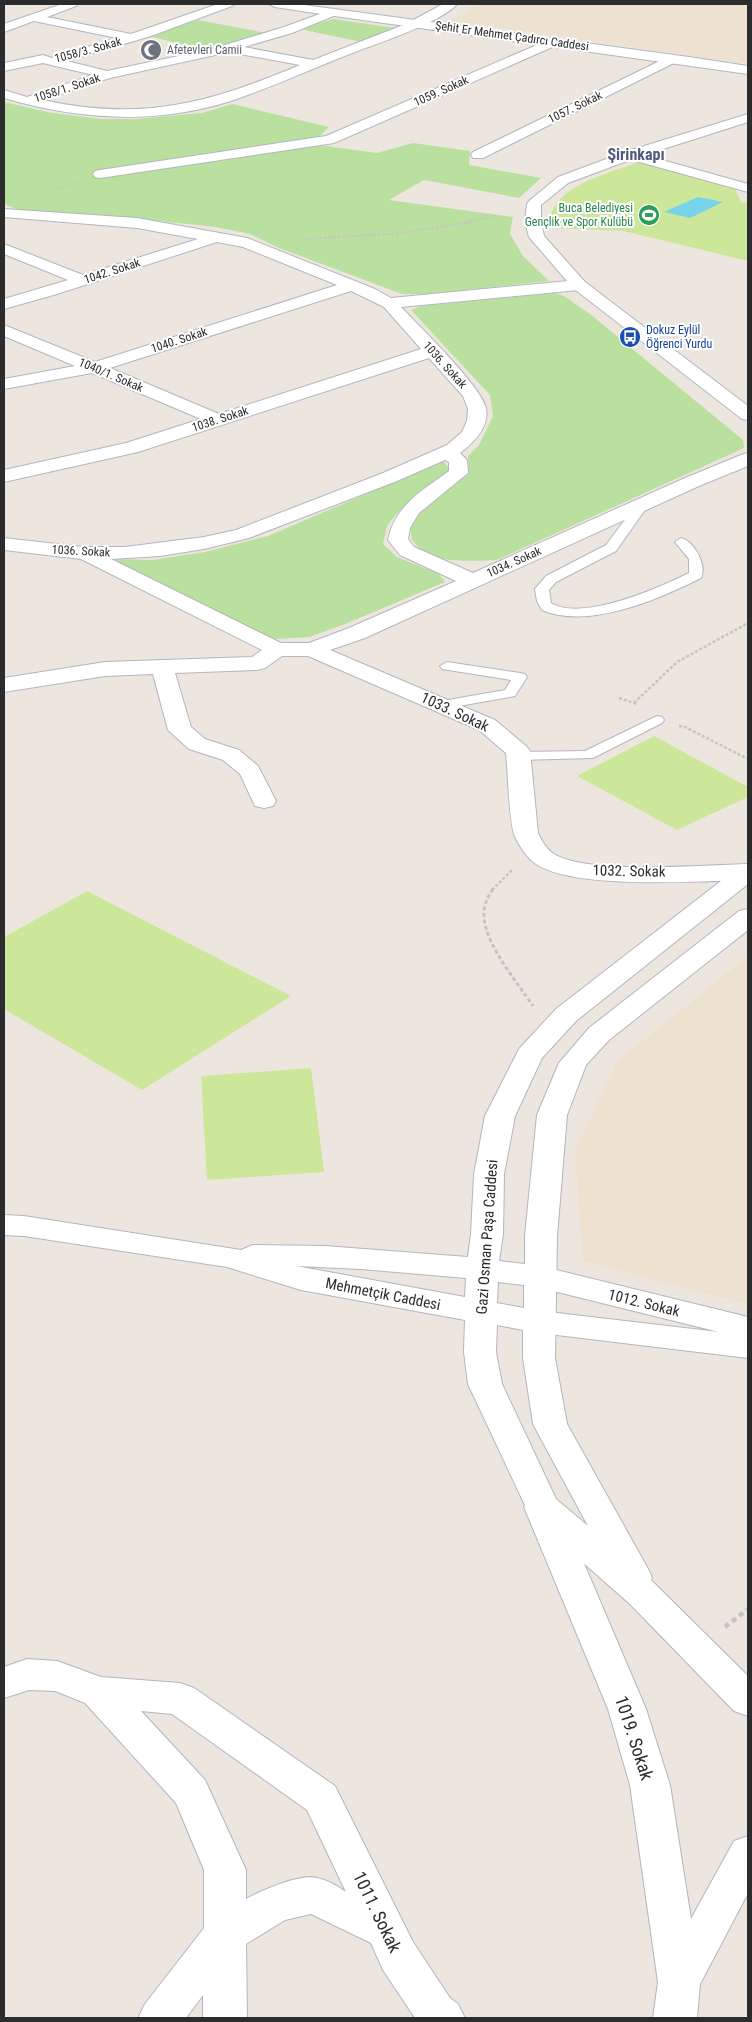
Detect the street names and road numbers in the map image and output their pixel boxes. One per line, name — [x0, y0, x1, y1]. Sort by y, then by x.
street label: Şehit Er Mehmet Çadırcı Caddesi — [434, 18, 590, 54]
street label: 1058/3. Sokak — [53, 34, 124, 66]
street label: 1058/1. Sokak — [32, 71, 102, 105]
street label: 1059. Sokak — [411, 72, 471, 109]
street label: 1057. Sokak — [546, 88, 605, 126]
street label: 1042. Sokak — [82, 255, 143, 287]
street label: 1040. Sokak — [149, 324, 210, 356]
street label: 1036. Sokak — [420, 339, 470, 392]
street label: 1040/1. Sokak — [77, 355, 146, 395]
street label: 1038. Sokak — [190, 403, 251, 435]
street label: 1036. Sokak — [51, 542, 111, 560]
street label: 1034. Sokak — [484, 543, 544, 580]
street label: 1033. Sokak — [418, 688, 492, 736]
street label: 1032. Sokak — [592, 861, 666, 881]
street label: Gazi Osman Paşa Caddesi — [473, 1159, 501, 1315]
street label: Mehmetçik Caddesi — [324, 1274, 442, 1314]
street label: 1012. Sokak — [606, 1285, 682, 1321]
street label: 1019. Sokak — [611, 1693, 658, 1783]
street label: 1011. Sokak — [349, 1868, 406, 1956]

